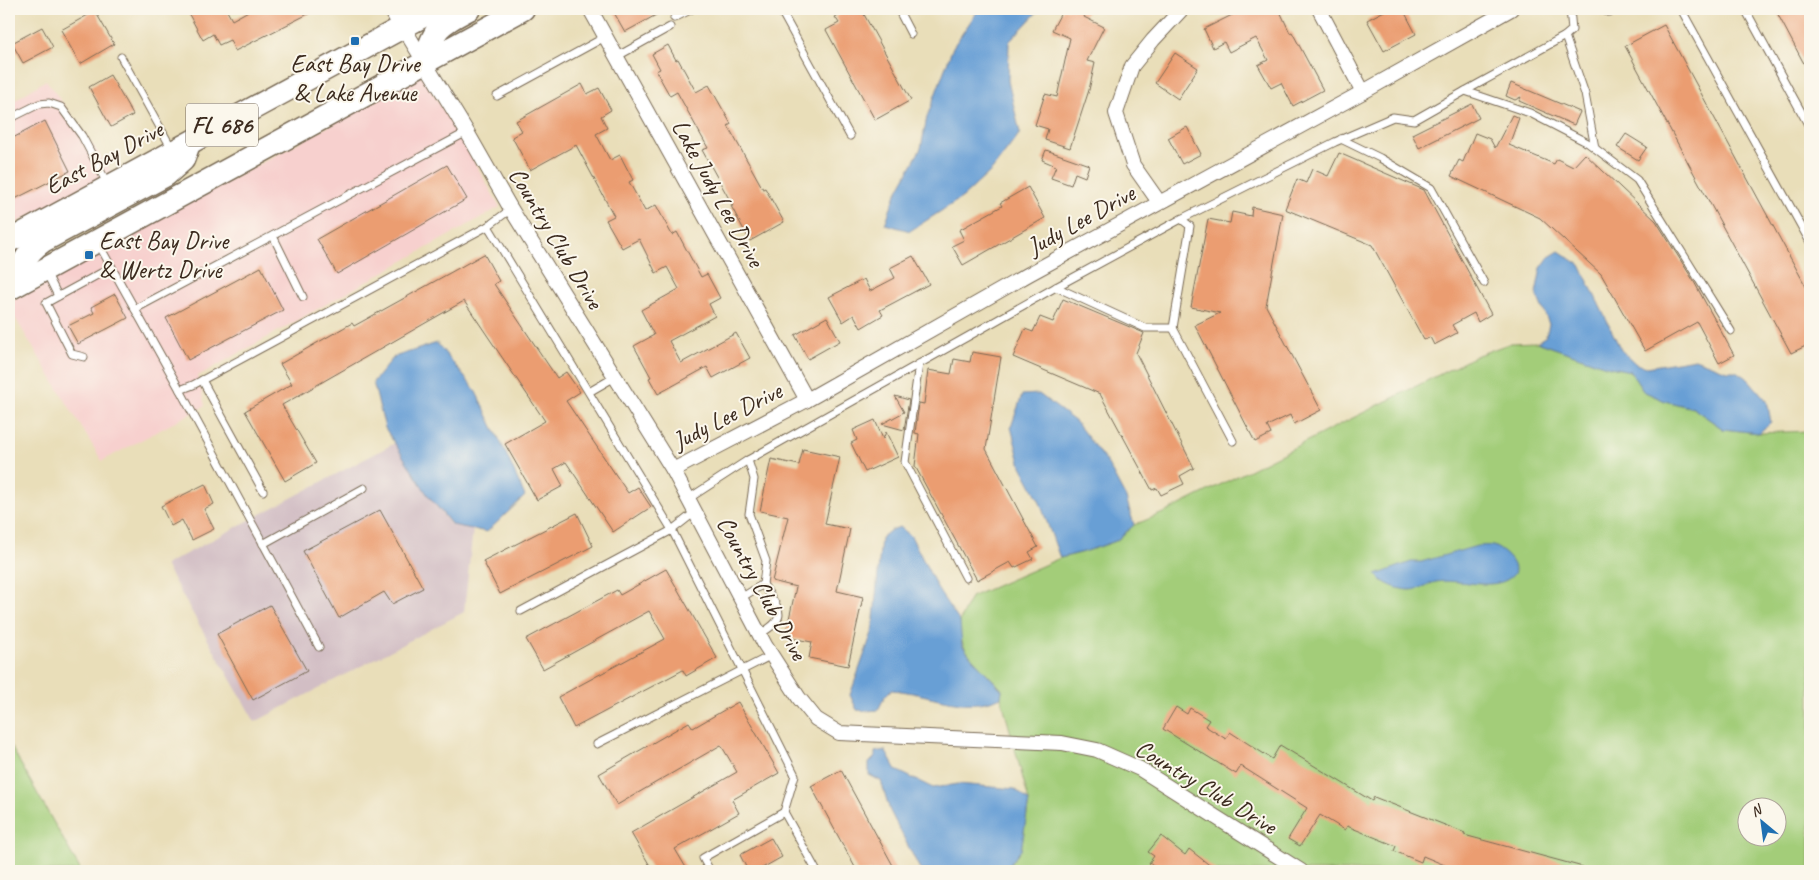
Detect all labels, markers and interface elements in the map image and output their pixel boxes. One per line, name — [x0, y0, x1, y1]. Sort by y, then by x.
marker: East Bay Drive & Lake Avenue — [349, 35, 361, 47]
place label: East Bay Drive & Lake Avenue — [290, 48, 421, 109]
road number: FL 686 — [186, 104, 258, 146]
street label: East Bay Drive — [39, 113, 170, 202]
street label: Lake Judy Lee Drive — [664, 114, 773, 274]
street label: Country Club Drive — [501, 161, 612, 316]
street label: Judy Lee Drive — [1021, 176, 1142, 263]
place label: East Bay Drive & Wertz Drive — [99, 225, 230, 286]
marker: East Bay Drive & Wertz Drive — [83, 249, 95, 261]
street label: Judy Lee Drive — [666, 374, 789, 458]
street label: Country Club Drive — [709, 510, 816, 667]
street label: Country Club Drive — [1129, 732, 1284, 843]
north arrow — [1736, 798, 1786, 848]
text: N — [1748, 800, 1766, 821]

